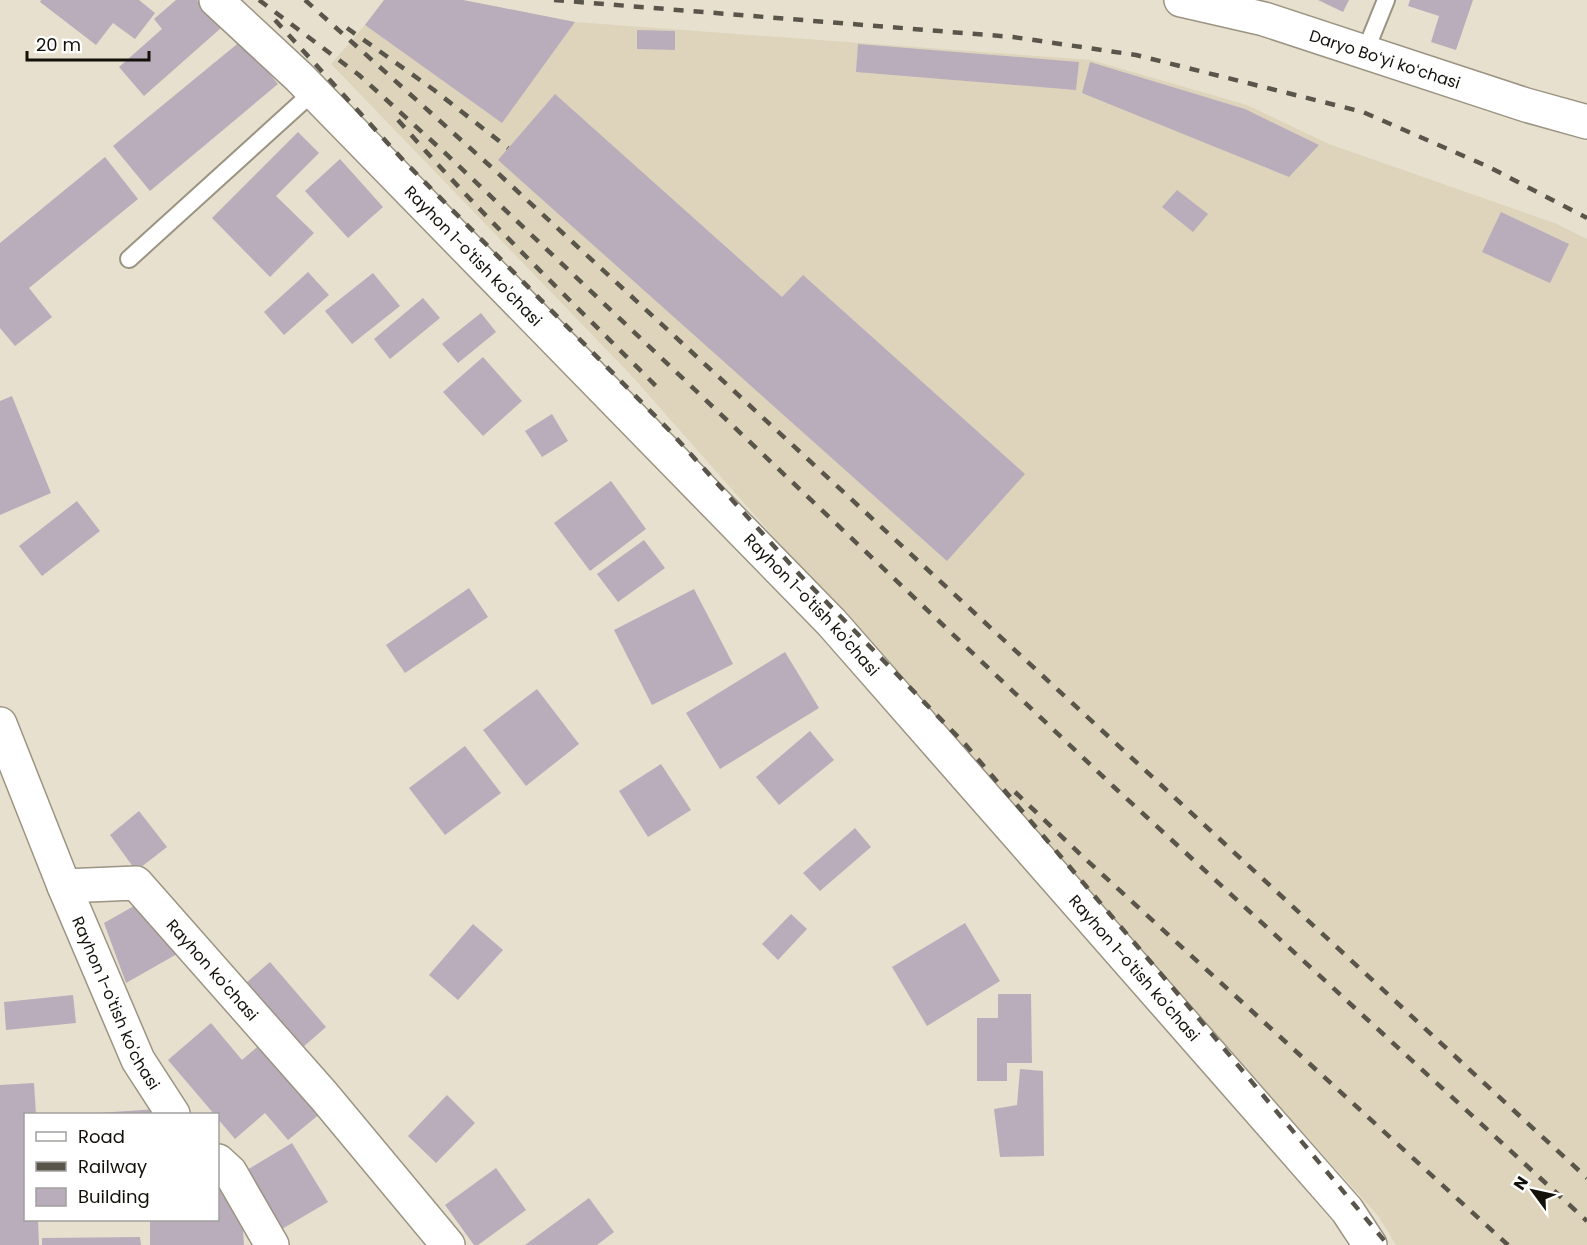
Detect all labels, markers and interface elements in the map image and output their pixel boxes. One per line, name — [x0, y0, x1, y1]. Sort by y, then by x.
scale bar — [27, 24, 148, 62]
street label: Daryo Boʻyi koʻchasi — [1306, 24, 1463, 95]
text: 20 m — [36, 32, 81, 57]
street label: Rayhon 1-o'tish ko'chasi — [399, 181, 547, 331]
street label: Rayhon 1-o'tish ko'chasi — [739, 529, 884, 681]
street label: Rayhon 1-o'tish ko'chasi — [1063, 890, 1205, 1046]
street label: Rayhon 1-o'tish ko'chasi — [66, 913, 165, 1094]
street label: Rayhon ko'chasi — [161, 914, 263, 1026]
legend — [24, 1113, 219, 1221]
text: Road — [78, 1124, 125, 1149]
text: Railway — [78, 1154, 147, 1179]
north arrow — [1503, 1161, 1563, 1221]
text: N — [1508, 1172, 1534, 1194]
text: Building — [78, 1184, 150, 1209]

